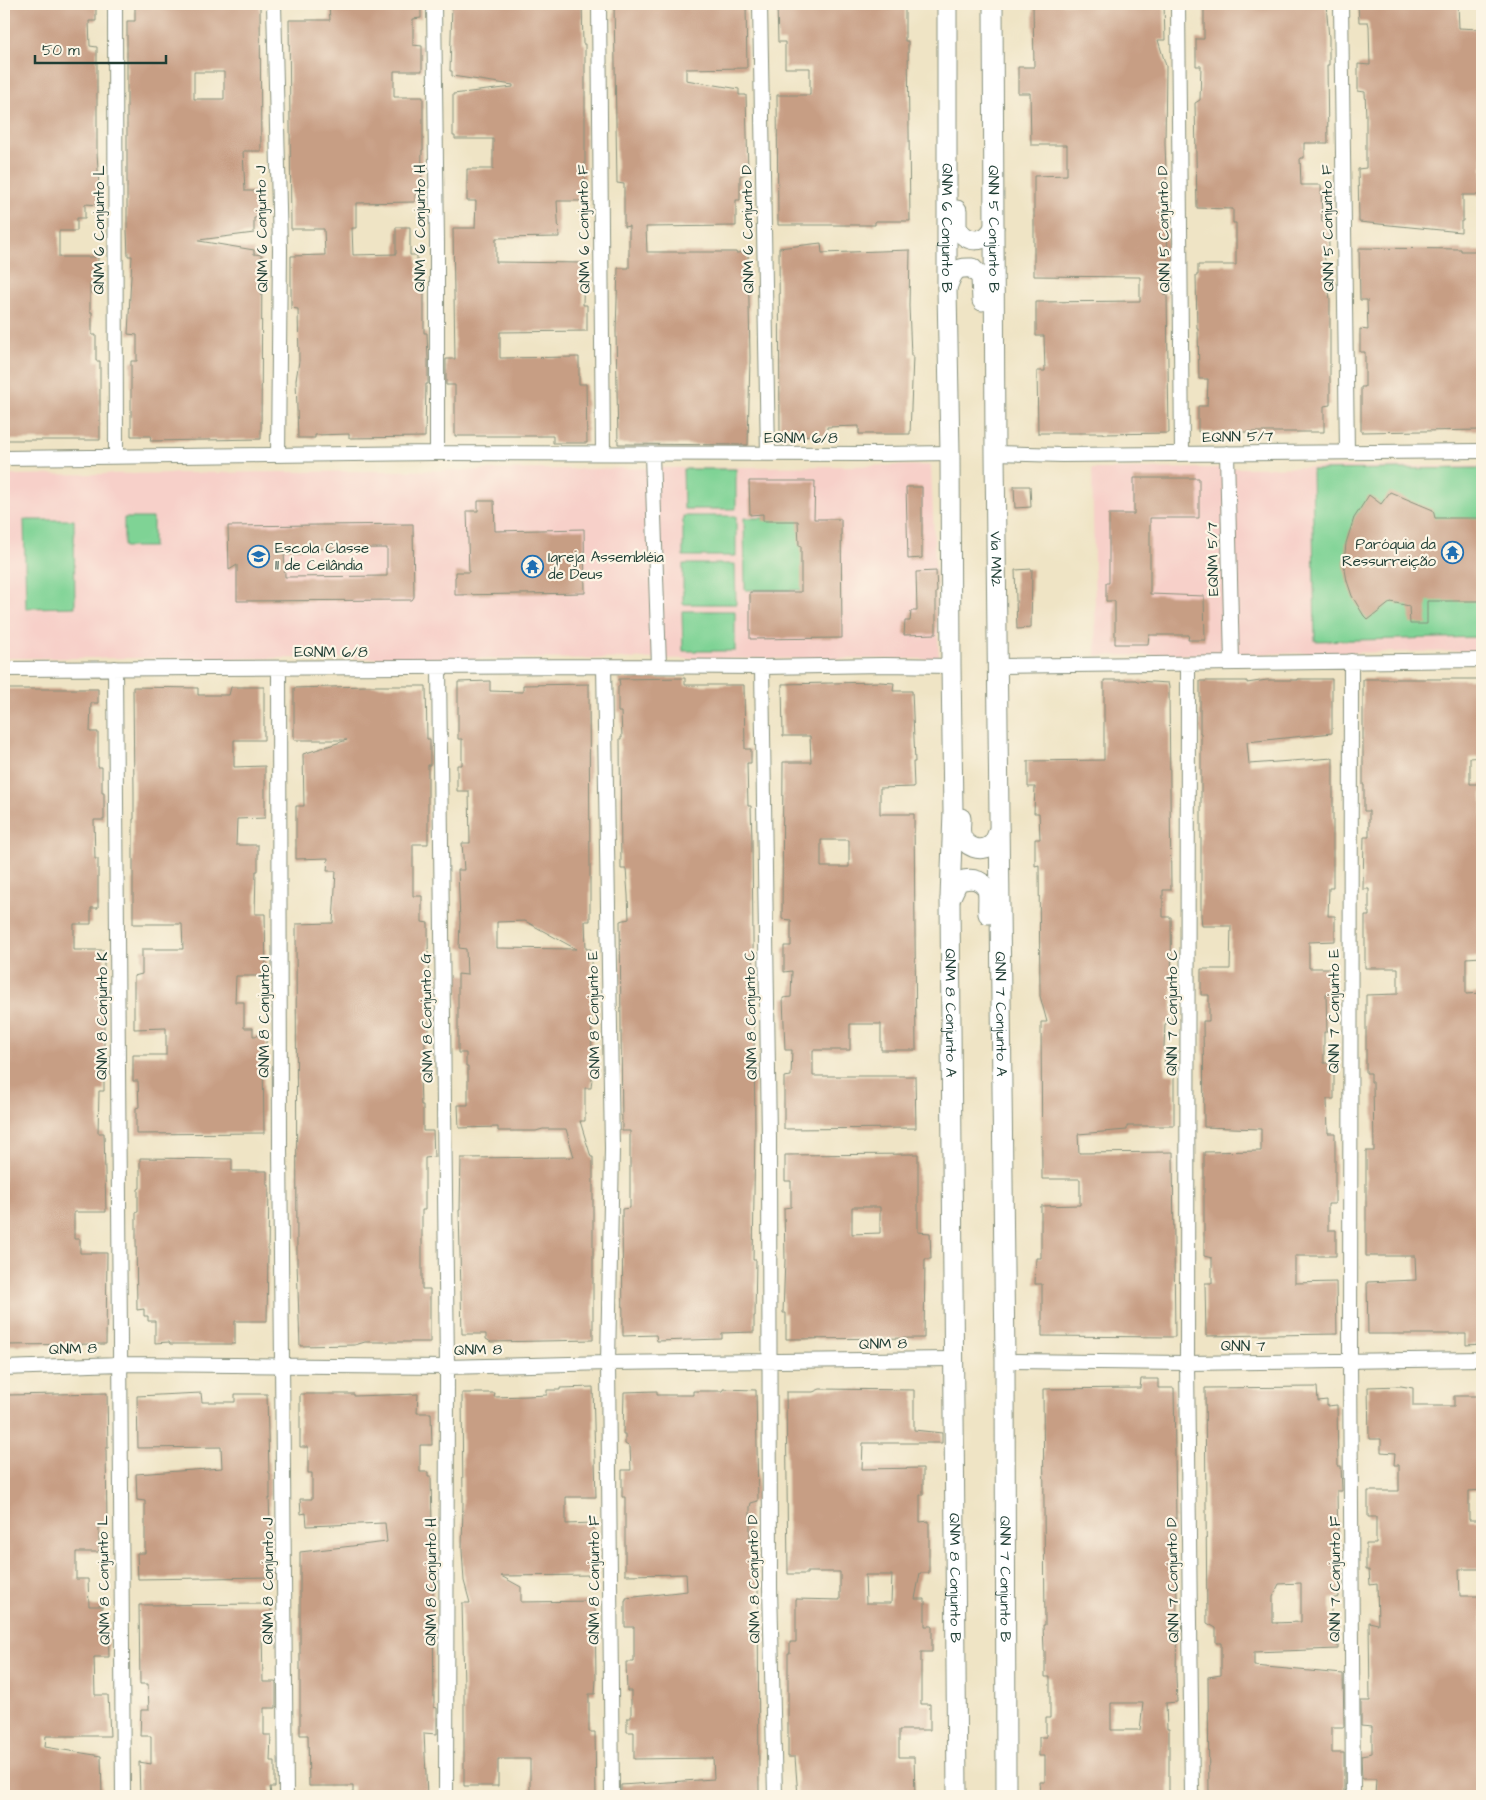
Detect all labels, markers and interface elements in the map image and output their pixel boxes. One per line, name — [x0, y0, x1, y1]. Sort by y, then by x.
scale bar — [35, 32, 166, 64]
text: 50 m — [42, 40, 80, 61]
street label: QNM 6 Conjunto B — [937, 163, 958, 293]
street label: QNM 6 Conjunto H — [410, 164, 431, 292]
street label: QNM 6 Conjunto F — [572, 164, 596, 294]
street label: QNM 6 Conjunto D — [736, 164, 760, 293]
street label: QNN 5 Conjunto F — [1316, 164, 1340, 292]
street label: QNM 6 Conjunto L — [89, 165, 110, 295]
street label: QNM 6 Conjunto J — [250, 165, 274, 293]
street label: QNN 5 Conjunto B — [983, 165, 1005, 293]
street label: QNN 5 Conjunto D — [1152, 165, 1176, 293]
street label: EQNN 5/7 — [1202, 426, 1274, 448]
street label: EQNM 6/8 — [764, 428, 838, 449]
street label: EQNM 5/7 — [1202, 522, 1224, 596]
street label: Via MN2 — [985, 531, 1007, 587]
place label: Paróquia da Ressurreição — [1342, 534, 1437, 572]
place label: Escola Classe 11 de Ceilândia — [275, 538, 369, 576]
temple icon: Paróquia da Ressurreição — [1440, 541, 1464, 565]
school or university icon: Escola Classe 11 de Ceilândia — [247, 545, 271, 569]
place label: Igreja Assembléia de Deus — [548, 547, 664, 585]
temple icon: Igreja Assembléia de Deus — [520, 554, 544, 578]
street label: EQNM 6/8 — [294, 642, 368, 663]
street label: QNM 8 Conjunto A — [940, 948, 962, 1078]
street label: QNN 7 Conjunto E — [1324, 949, 1345, 1073]
street label: QNM 8 Conjunto C — [739, 950, 763, 1080]
street label: QNN 7 Conjunto C — [1162, 950, 1183, 1076]
street label: QNM 8 Conjunto E — [582, 951, 606, 1079]
street label: QNN 7 Conjunto A — [990, 951, 1012, 1077]
street label: QNM 8 Conjunto K — [92, 952, 113, 1080]
street label: QNM 8 Conjunto G — [415, 952, 439, 1083]
street label: QNM 8 Conjunto I — [254, 956, 275, 1078]
street label: QNM 8 — [859, 1333, 908, 1355]
street label: QNN 7 — [1221, 1336, 1265, 1357]
street label: QNM 8 — [49, 1338, 98, 1360]
street label: QNM 8 — [454, 1339, 503, 1361]
street label: QNM 8 Conjunto B — [944, 1513, 966, 1643]
street label: QNM 8 Conjunto L — [92, 1514, 116, 1645]
street label: QNM 8 Conjunto D — [742, 1514, 766, 1644]
street label: QNM 8 Conjunto F — [584, 1515, 605, 1645]
street label: QNN 7 Conjunto F — [1325, 1515, 1346, 1642]
street label: QNN 7 Conjunto B — [995, 1516, 1016, 1642]
street label: QNM 8 Conjunto J — [258, 1517, 279, 1645]
street label: QNN 7 Conjunto D — [1161, 1517, 1185, 1643]
street label: QNM 8 Conjunto H — [421, 1518, 442, 1646]

